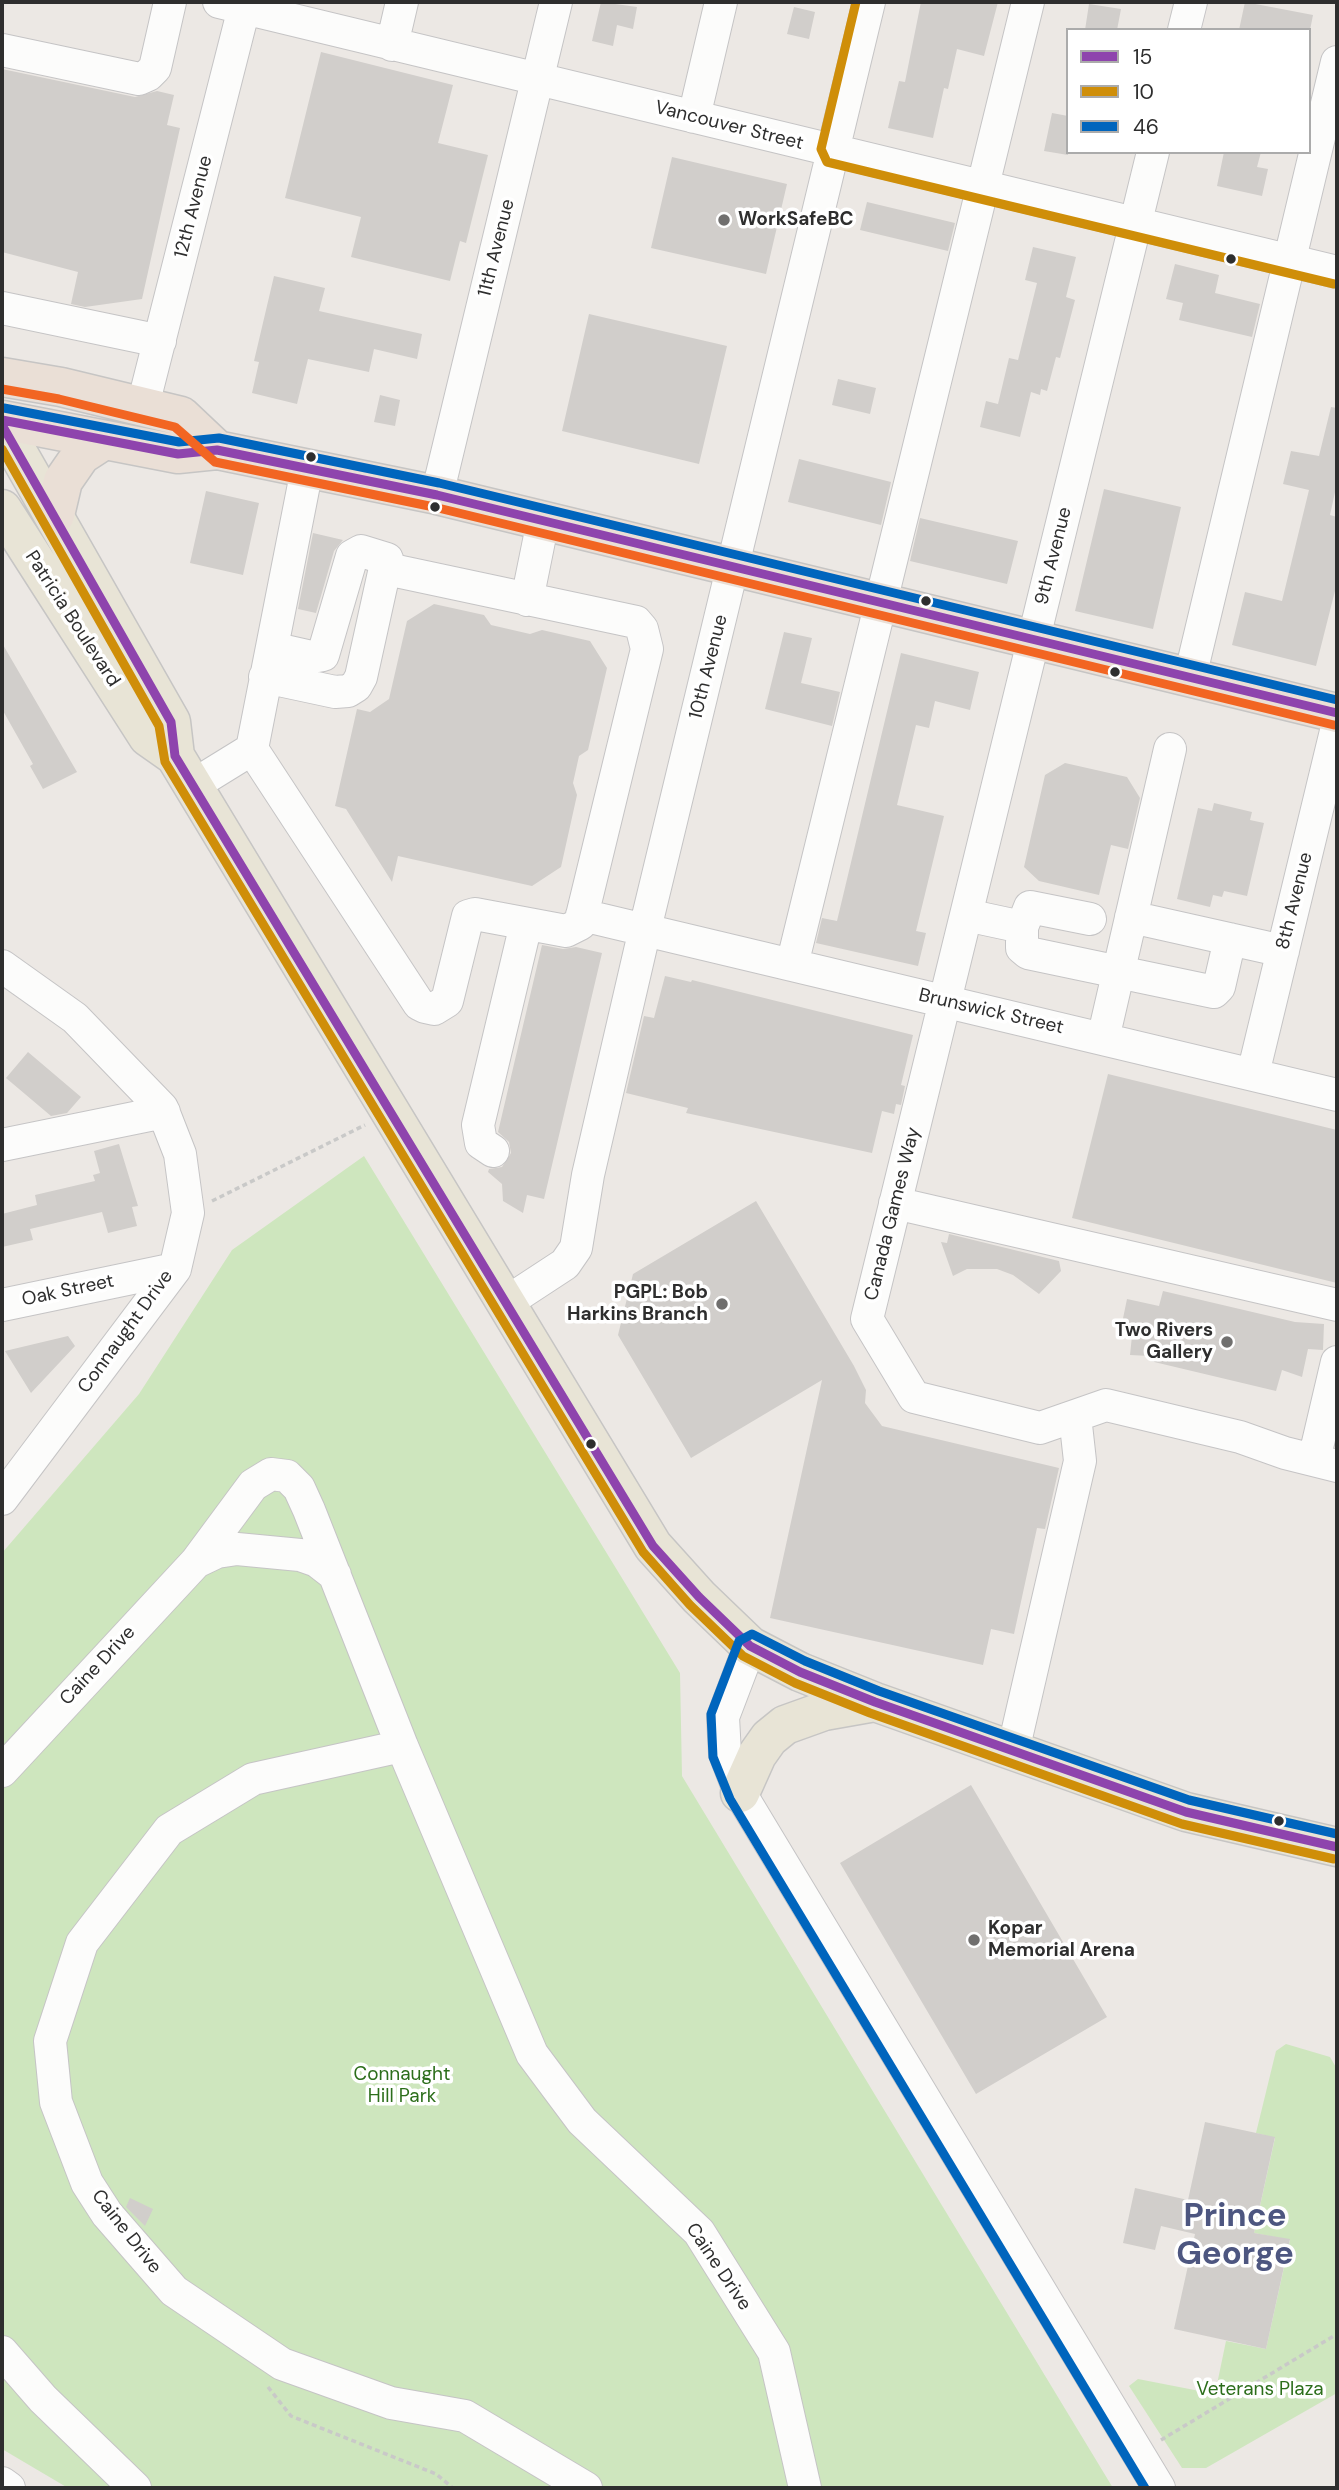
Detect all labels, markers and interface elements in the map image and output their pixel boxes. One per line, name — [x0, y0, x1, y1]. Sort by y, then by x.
legend — [1066, 28, 1311, 154]
text: 15 — [1133, 43, 1152, 71]
text: 10 — [1133, 78, 1154, 106]
street label: Vancouver Street — [652, 97, 806, 155]
text: 46 — [1133, 113, 1159, 141]
street label: 12th Avenue — [170, 153, 218, 261]
street label: 11th Avenue — [474, 197, 520, 299]
place label: WorkSafeBC — [738, 209, 854, 231]
marker: WorkSafeBC — [716, 212, 732, 228]
unlabelled marker — [1224, 252, 1238, 266]
unlabelled marker — [304, 450, 318, 464]
unlabelled marker — [428, 500, 442, 514]
street label: 9th Avenue — [1031, 505, 1077, 607]
street label: Patricia Boulevard — [20, 547, 124, 691]
unlabelled marker — [919, 594, 933, 608]
street label: 10th Avenue — [685, 612, 733, 722]
unlabelled marker — [1108, 665, 1122, 679]
street label: 8th Avenue — [1272, 850, 1318, 952]
street label: Brunswick Street — [916, 984, 1066, 1040]
street label: Canada Games Way — [860, 1125, 926, 1303]
street label: Connaught Drive — [74, 1266, 178, 1398]
street label: Oak Street — [20, 1270, 116, 1312]
place label: PGPL: Bob Harkins Branch — [567, 1282, 708, 1326]
marker: PGPL: Bob Harkins Branch — [714, 1296, 730, 1312]
place label: Two Rivers Gallery — [1115, 1320, 1213, 1364]
marker: Two Rivers Gallery — [1219, 1334, 1235, 1350]
unlabelled marker — [584, 1437, 598, 1451]
street label: Caine Drive — [55, 1622, 141, 1710]
unlabelled marker — [1272, 1814, 1286, 1828]
place label: Kopar Memorial Arena — [988, 1918, 1135, 1962]
marker: Kopar Memorial Arena — [966, 1932, 982, 1948]
park label: Connaught Hill Park — [354, 2064, 450, 2108]
street label: Caine Drive — [86, 2185, 166, 2279]
district label: Prince George — [1176, 2197, 1294, 2275]
street label: Caine Drive — [681, 2219, 755, 2315]
park label: Veterans Plaza — [1196, 2379, 1324, 2401]

